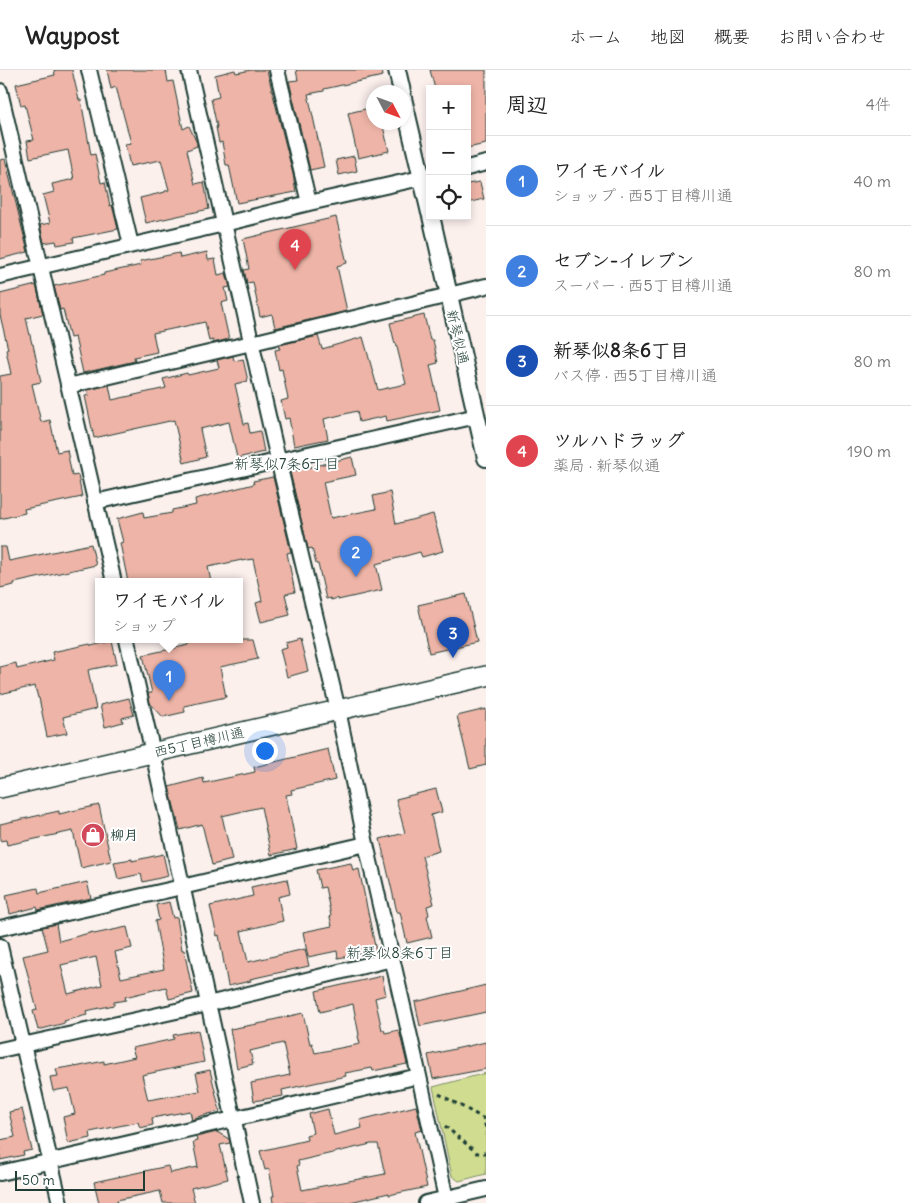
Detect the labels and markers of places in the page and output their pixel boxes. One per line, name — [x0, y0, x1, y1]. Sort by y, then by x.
pin: 4 — [279, 229, 311, 270]
pin: 2 — [340, 536, 372, 577]
pin: 3 — [437, 617, 469, 658]
pin: 1 — [153, 660, 185, 701]
shop icon: 柳月 — [80, 822, 106, 848]
place label: 柳月 — [110, 826, 138, 844]

